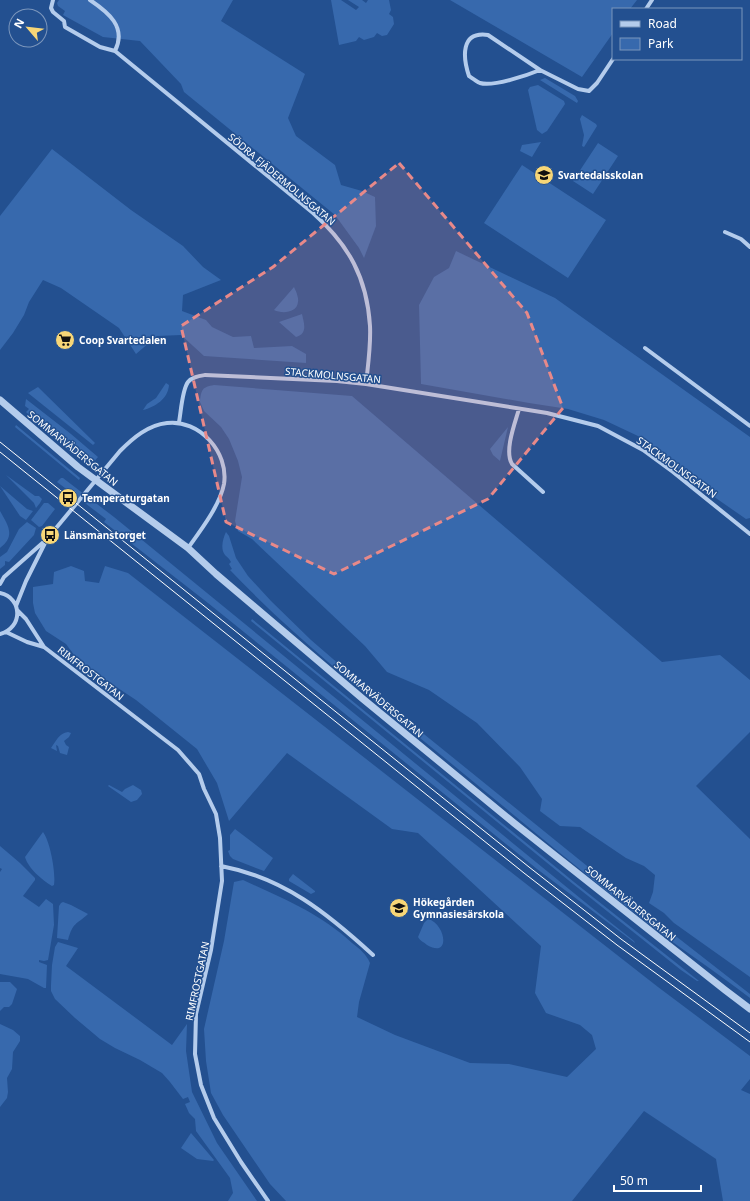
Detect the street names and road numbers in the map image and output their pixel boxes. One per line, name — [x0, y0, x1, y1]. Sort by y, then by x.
street label: SÖDRA FJÄDERMOLNSGATAN — [225, 130, 339, 228]
street label: STACKMOLNSGATAN — [285, 364, 381, 386]
street label: SOMMARVÄDERSGATAN — [25, 407, 121, 489]
street label: STACKMOLNSGATAN — [634, 433, 720, 501]
street label: RIMFROSTGATAN — [55, 643, 127, 703]
street label: SOMMARVÄDERSGATAN — [331, 658, 427, 740]
street label: SOMMARVÄDERSGATAN — [583, 862, 679, 944]
street label: RIMFROSTGATAN — [182, 940, 212, 1022]

